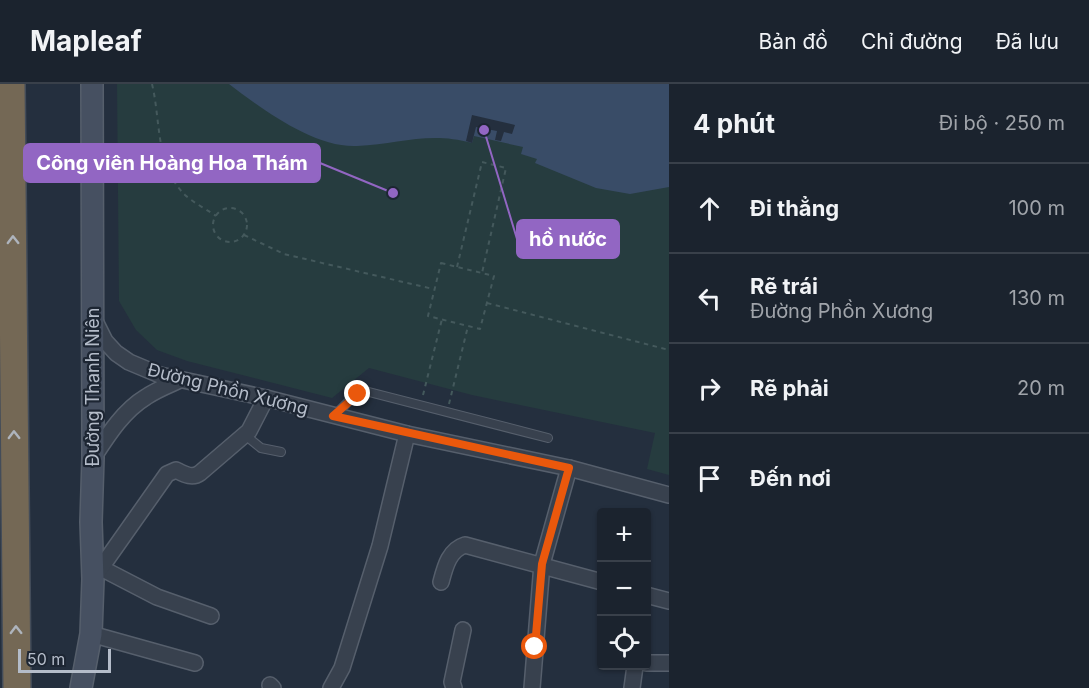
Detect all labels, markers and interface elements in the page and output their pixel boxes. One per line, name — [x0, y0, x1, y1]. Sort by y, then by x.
text: Mapleaf — [30, 24, 142, 58]
text: Bản đồ — [759, 29, 828, 54]
text: Chỉ đường — [861, 29, 963, 54]
text: Đã lưu — [996, 29, 1059, 54]
text: 4 phút — [693, 108, 775, 139]
text: Đi bộ · 250 m — [939, 111, 1065, 135]
callout: Công viên Hoàng Hoa Thám — [24, 144, 320, 182]
text: Công viên Hoàng Hoa Thám — [36, 151, 308, 175]
icon: ahead — [693, 192, 726, 225]
text: Đi thẳng — [750, 195, 839, 221]
text: 100 m — [1008, 196, 1065, 220]
callout: hồ nước — [517, 220, 619, 258]
text: hồ nước — [529, 227, 607, 251]
one-way arrow — [6, 235, 19, 244]
text: Rẽ trái — [750, 273, 818, 299]
icon: left — [693, 282, 726, 315]
text: 130 m — [1009, 286, 1065, 310]
text: Đường Phồn Xương — [750, 299, 933, 323]
street label: Đường Thanh Niên — [82, 308, 103, 466]
street label: Đường Phồn Xương — [145, 359, 311, 419]
icon: right — [693, 372, 726, 405]
text: Rẽ phải — [750, 375, 829, 401]
text: 20 m — [1017, 376, 1065, 400]
route end — [344, 380, 370, 406]
one-way arrow — [8, 430, 21, 439]
icon: arrive — [693, 462, 726, 495]
text: Đến nơi — [750, 465, 831, 491]
map controls — [597, 508, 651, 670]
button: + — [597, 508, 651, 562]
button: − — [597, 562, 651, 616]
button: locate — [597, 616, 651, 670]
one-way arrow — [10, 625, 22, 634]
route start — [521, 633, 547, 659]
scale bar — [18, 646, 111, 674]
text: 50 m — [27, 649, 65, 669]

